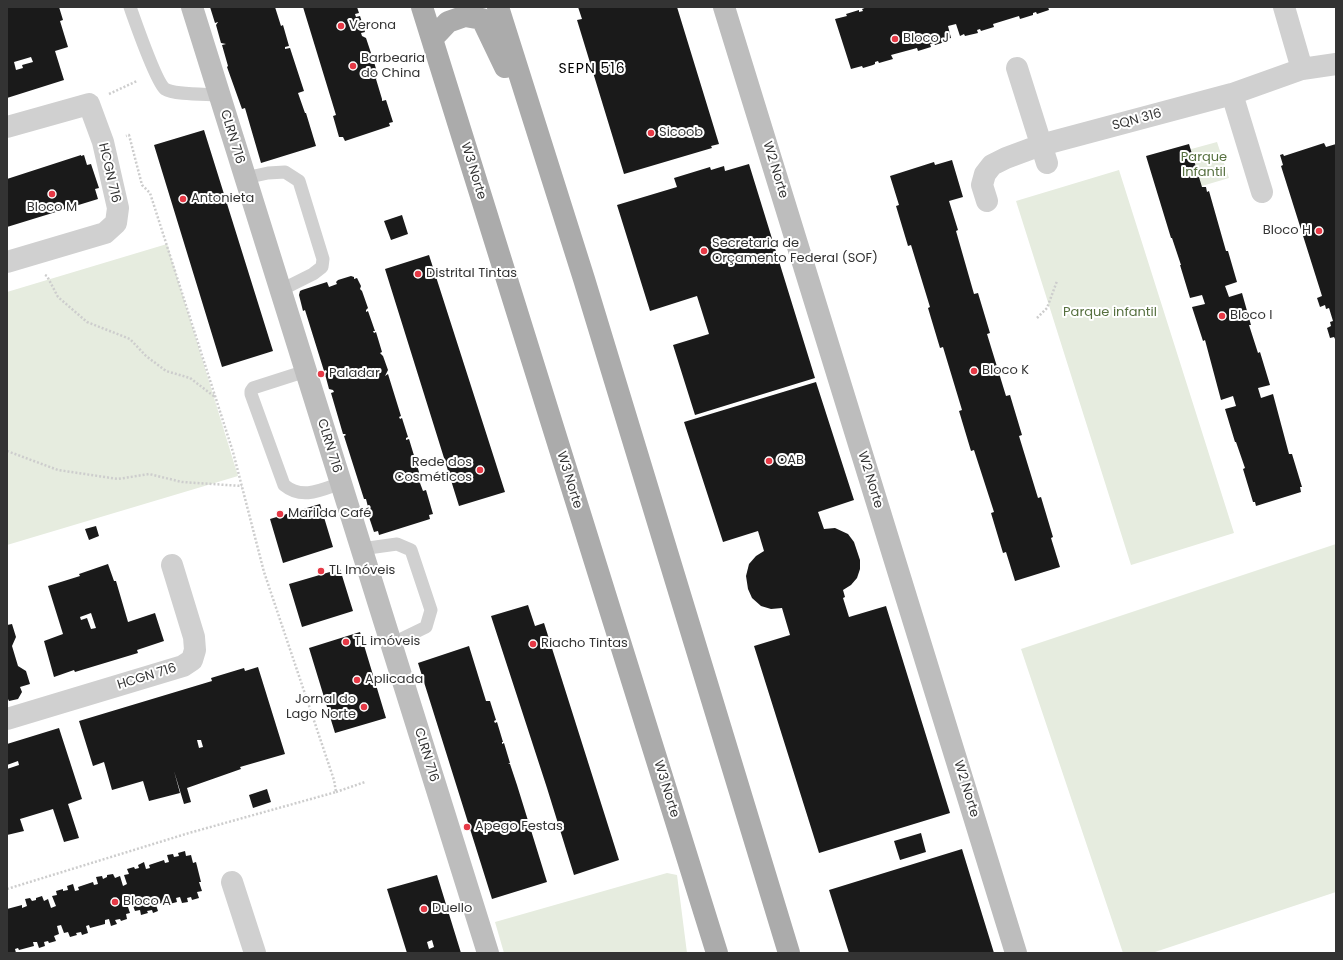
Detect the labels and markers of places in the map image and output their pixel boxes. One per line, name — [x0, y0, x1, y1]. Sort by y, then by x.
place label: Verona — [349, 18, 396, 34]
marker: Verona — [336, 21, 346, 31]
place label: Bloco J — [903, 31, 949, 47]
marker: Bloco J — [890, 34, 900, 44]
place label: Barbearia do China — [361, 51, 425, 82]
marker: Barbearia do China — [348, 61, 358, 71]
place label: Sicoob — [659, 125, 703, 141]
marker: Sicoob — [646, 128, 656, 138]
marker: Bloco M — [47, 189, 57, 199]
place label: Antonieta — [191, 191, 254, 207]
marker: Antonieta — [178, 194, 188, 204]
place label: Bloco M — [27, 200, 77, 216]
place label: Bloco H — [1263, 223, 1311, 239]
marker: Bloco H — [1314, 226, 1324, 236]
place label: Secretaria de Orçamento Federal (SOF) — [712, 236, 878, 267]
marker: Secretaria de Orçamento Federal (SOF) — [699, 246, 709, 256]
place label: Distrital Tintas — [426, 266, 517, 282]
marker: Distrital Tintas — [413, 269, 423, 279]
place label: Bloco I — [1230, 308, 1272, 324]
marker: Bloco I — [1217, 311, 1227, 321]
place label: Bloco K — [982, 363, 1029, 379]
place label: Paladar — [329, 366, 380, 382]
marker: Bloco K — [969, 366, 979, 376]
marker: Paladar — [316, 369, 326, 379]
place label: OAB — [777, 453, 804, 469]
place label: Rede dos Cosméticos — [394, 455, 472, 486]
marker: OAB — [764, 456, 774, 466]
marker: Rede dos Cosméticos — [475, 465, 485, 475]
place label: Marilda Café — [288, 506, 371, 522]
marker: Marilda Café — [275, 509, 285, 519]
place label: TL Imóveis — [329, 563, 395, 579]
marker: TL Imóveis — [316, 566, 326, 576]
place label: TL imóveis — [354, 634, 420, 650]
place label: Riacho Tintas — [541, 636, 628, 652]
marker: TL imóveis — [341, 637, 351, 647]
marker: Riacho Tintas — [528, 639, 538, 649]
place label: Aplicada — [365, 672, 423, 688]
marker: Aplicada — [352, 675, 362, 685]
place label: Jornal do Lago Norte — [286, 692, 356, 723]
marker: Jornal do Lago Norte — [359, 702, 369, 712]
place label: Apego Festas — [475, 819, 563, 835]
marker: Apego Festas — [462, 822, 472, 832]
place label: Bloco A — [123, 894, 171, 910]
marker: Bloco A — [110, 897, 120, 907]
place label: Duello — [432, 901, 472, 917]
marker: Duello — [419, 904, 429, 914]

